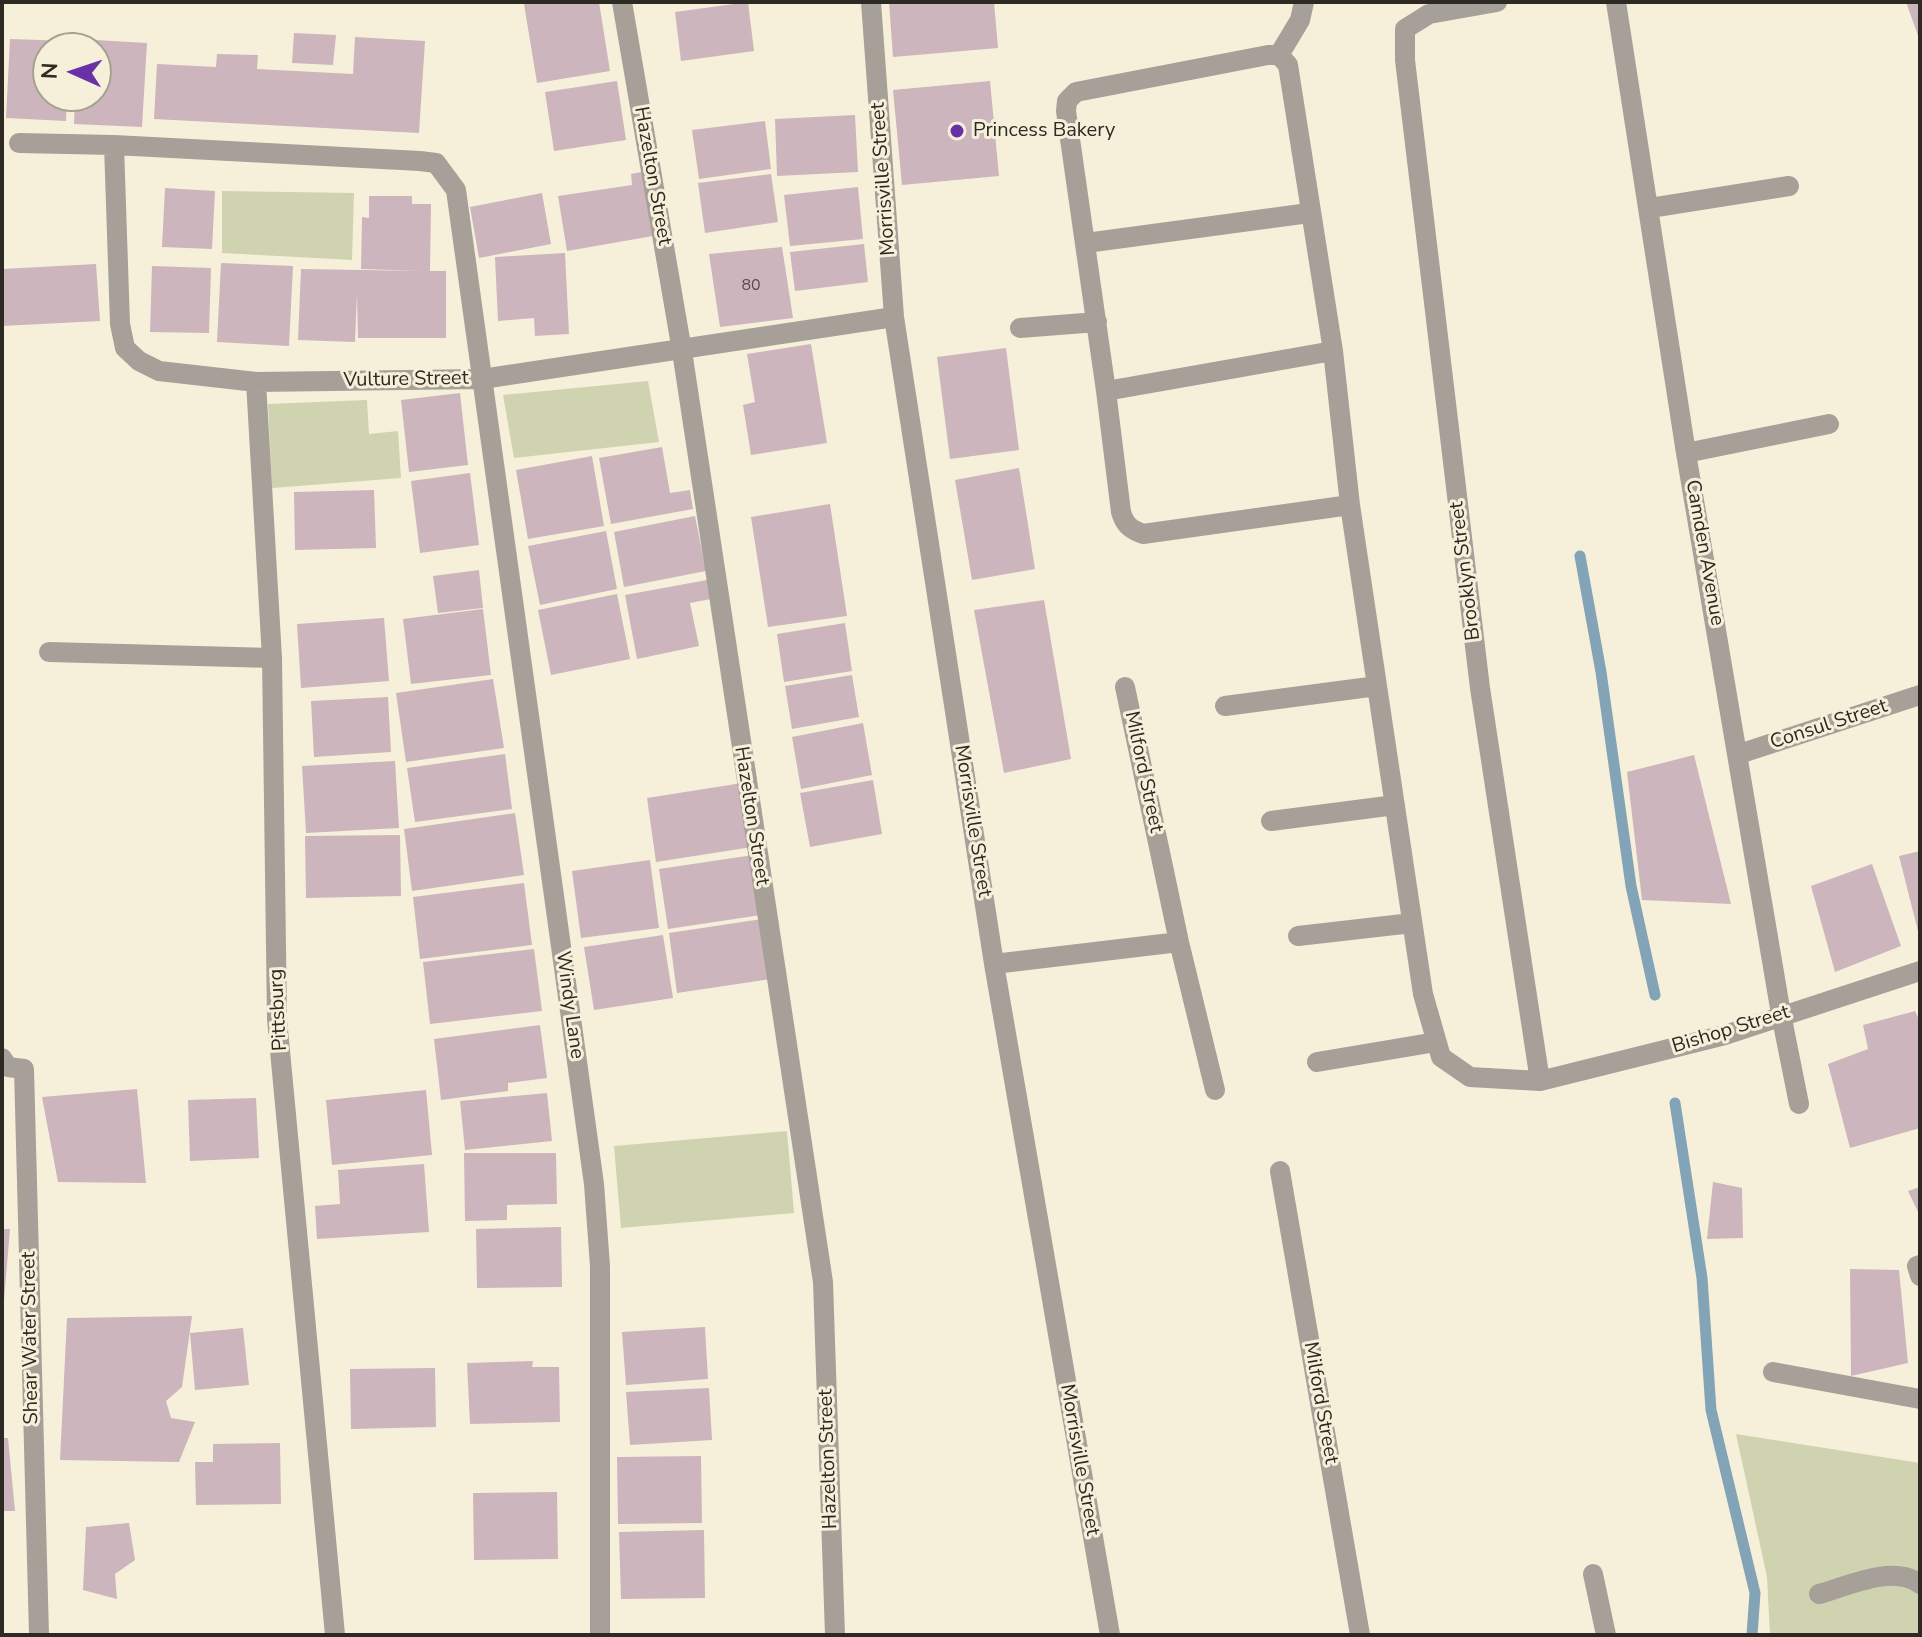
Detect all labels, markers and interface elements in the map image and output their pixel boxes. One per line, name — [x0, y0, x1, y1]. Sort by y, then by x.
north arrow — [32, 32, 112, 112]
text: N — [35, 62, 65, 80]
street label: Morrisville Street — [867, 102, 901, 256]
street label: Hazelton Street — [628, 105, 676, 247]
place label: Princess Bakery — [973, 119, 1115, 143]
marker: Princess Bakery — [948, 122, 966, 140]
house number: 80 — [741, 276, 761, 296]
street label: Vulture Street — [343, 367, 469, 393]
street label: Camden Avenue — [1679, 478, 1729, 628]
street label: Brooklyn Street — [1446, 500, 1486, 642]
street label: Consul Street — [1767, 695, 1891, 755]
street label: Milford Street — [1118, 709, 1168, 835]
street label: Morrisville Street — [948, 743, 996, 899]
street label: Hazelton Street — [728, 745, 774, 887]
street label: Windy Lane — [550, 950, 588, 1060]
street label: Pittsburg — [265, 968, 293, 1052]
street label: Bishop Street — [1669, 1001, 1793, 1059]
street label: Shear Water Street — [17, 1251, 45, 1425]
street label: Milford Street — [1297, 1340, 1343, 1466]
street label: Morrisville Street — [1054, 1382, 1104, 1538]
street label: Hazelton Street — [815, 1388, 843, 1530]

